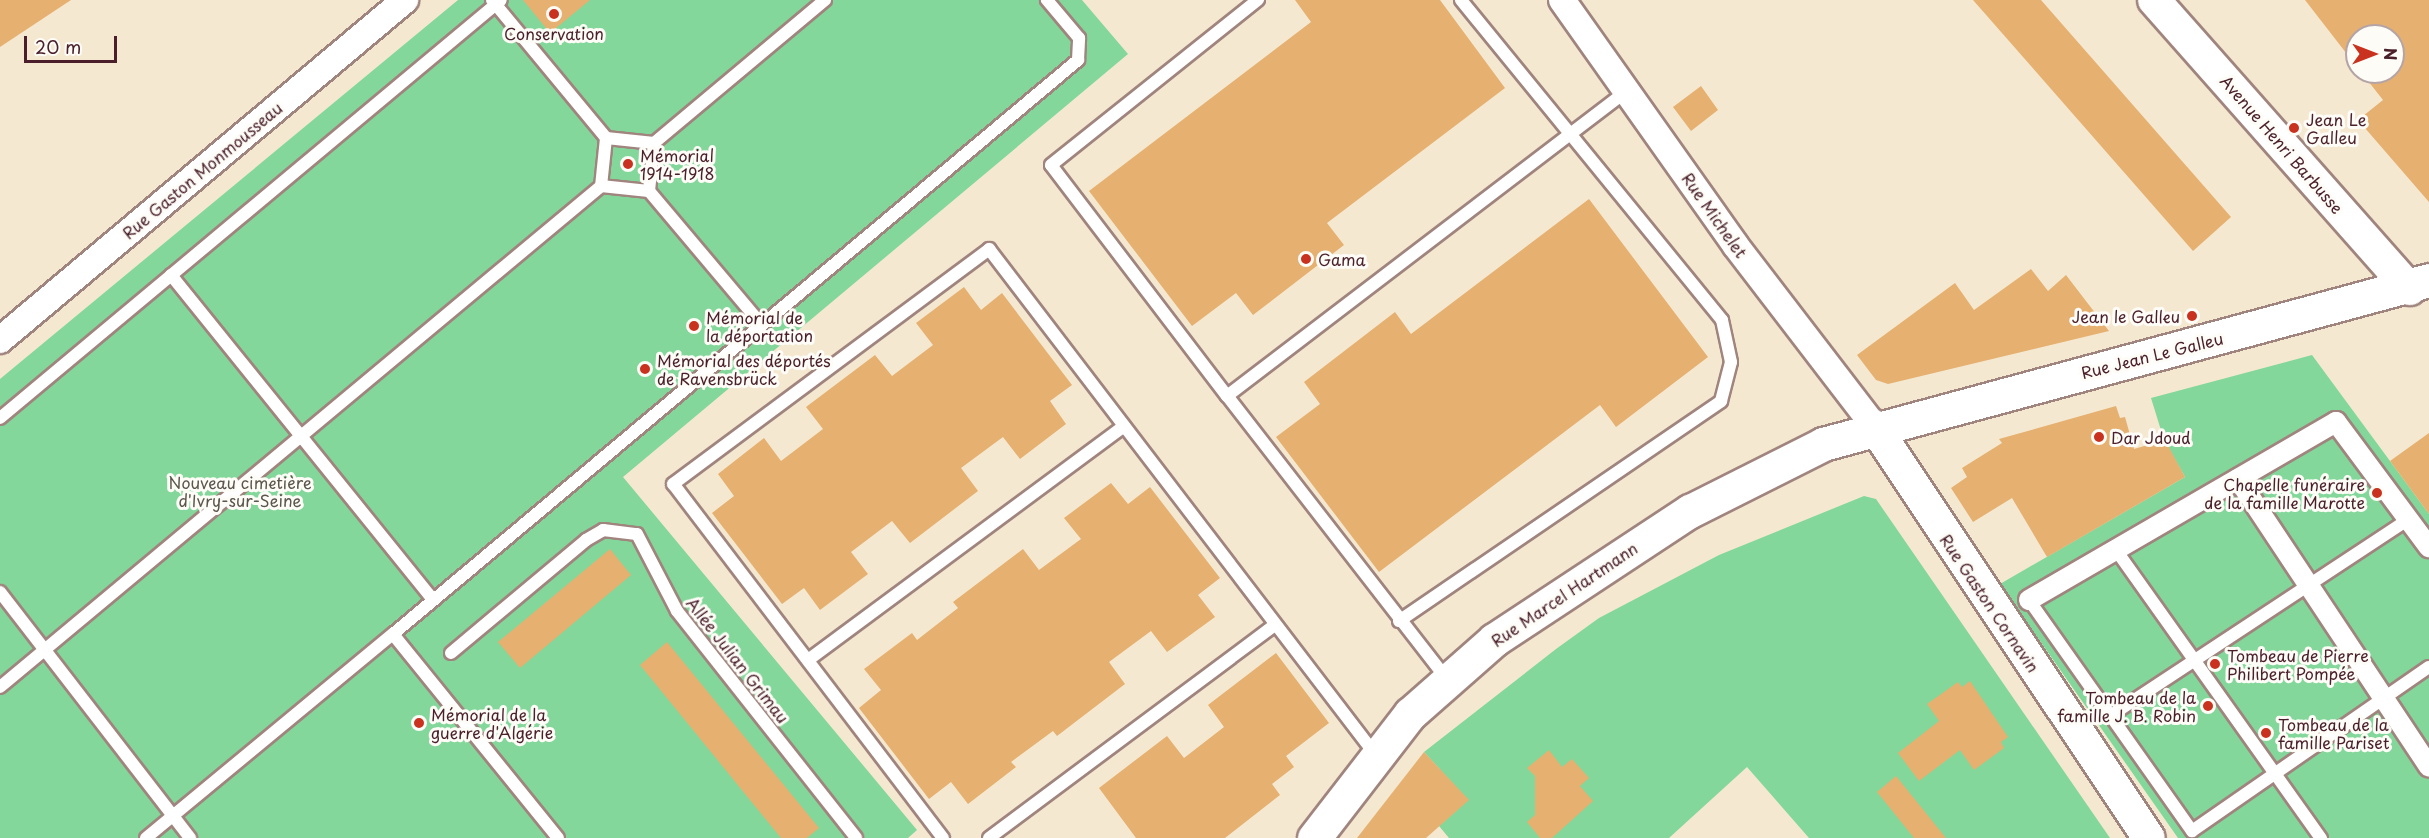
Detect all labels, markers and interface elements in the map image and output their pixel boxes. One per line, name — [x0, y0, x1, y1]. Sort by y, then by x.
marker: Conservation — [547, 7, 561, 21]
place label: Conservation — [504, 23, 604, 43]
scale bar — [27, 24, 120, 62]
north arrow — [2345, 24, 2405, 84]
text: 20 m — [35, 33, 81, 60]
text: N — [2379, 48, 2403, 60]
street label: Avenue Henri Barbusse — [2216, 71, 2348, 217]
street label: Rue Gaston Monmousseau — [117, 97, 287, 243]
place label: Jean Le Galleu — [2306, 109, 2366, 147]
marker: Jean Le Galleu — [2287, 121, 2301, 135]
place label: Mémorial 1914-1918 — [640, 145, 715, 183]
marker: Mémorial 1914-1918 — [621, 157, 635, 171]
street label: Rue Michelet — [1678, 168, 1752, 262]
place label: Gama — [1318, 249, 1365, 269]
marker: Gama — [1299, 252, 1313, 266]
place label: Jean le Galleu — [2069, 306, 2180, 326]
place label: Mémorial de la déportation — [706, 307, 814, 345]
marker: Jean le Galleu — [2185, 309, 2199, 323]
marker: Mémorial de la déportation — [687, 319, 701, 333]
street label: Rue Jean Le Galleu — [2077, 327, 2227, 383]
place label: Mémorial des déportés de Ravensbrück — [657, 350, 833, 388]
marker: Mémorial des déportés de Ravensbrück — [638, 362, 652, 376]
place label: Dar Jdoud — [2111, 427, 2191, 447]
marker: Dar Jdoud — [2092, 430, 2106, 444]
park label: Nouveau cimetière d'Ivry-sur-Seine — [168, 472, 312, 510]
place label: Chapelle funéraire de la famille Marotte — [2201, 474, 2365, 512]
marker: Chapelle funéraire de la famille Marotte — [2370, 486, 2384, 500]
street label: Rue Gaston Cornavin — [1936, 529, 2044, 677]
street label: Rue Marcel Hartmann — [1487, 538, 1641, 650]
street label: Allée Julian Grimau — [683, 593, 793, 727]
place label: Tombeau de Pierre Philibert Pompée — [2227, 645, 2370, 683]
marker: Tombeau de Pierre Philibert Pompée — [2208, 657, 2222, 671]
place label: Tombeau de la famille J. B. Robin — [2055, 687, 2196, 725]
marker: Tombeau de la famille J. B. Robin — [2201, 699, 2215, 713]
place label: Mémorial de la guerre d'Algérie — [431, 704, 554, 742]
place label: Tombeau de la famille Pariset — [2278, 714, 2390, 752]
marker: Mémorial de la guerre d'Algérie — [412, 716, 426, 730]
marker: Tombeau de la famille Pariset — [2259, 726, 2273, 740]

